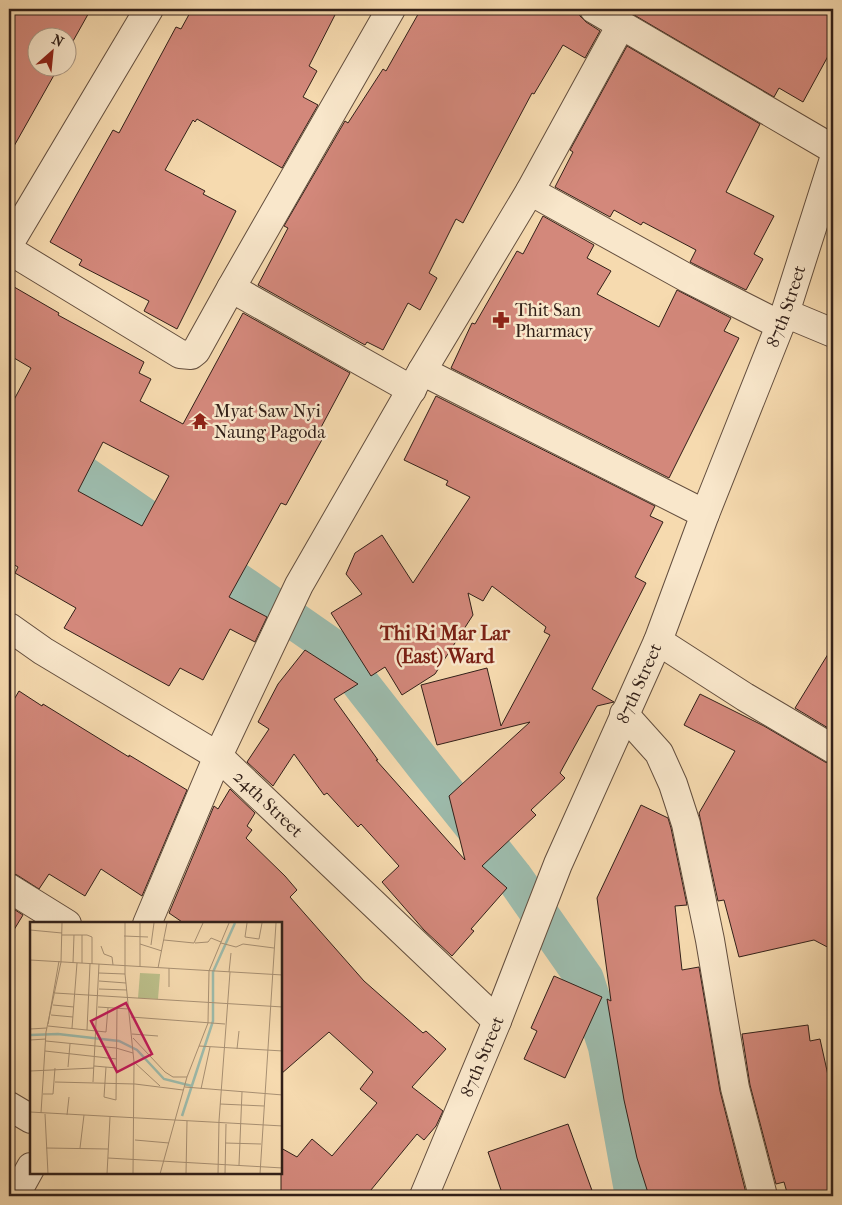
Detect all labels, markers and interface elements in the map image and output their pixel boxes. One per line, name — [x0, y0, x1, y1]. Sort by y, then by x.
north arrow — [28, 28, 78, 78]
text: N — [49, 31, 67, 51]
street label: 87th Street — [762, 262, 811, 351]
place label: Thit San Pharmacy — [515, 300, 594, 342]
pharmacy icon: Thit San Pharmacy — [491, 310, 511, 330]
place label: Myat Saw Nyi Naung Pagoda — [214, 401, 326, 443]
temple icon: Myat Saw Nyi Naung Pagoda — [190, 411, 210, 431]
district label: Thi Ri Mar Lar (East) Ward — [379, 622, 511, 668]
street label: 87th Street — [612, 640, 667, 727]
street label: 24th Street — [229, 766, 307, 842]
inset map — [30, 922, 282, 1175]
street label: 87th Street — [456, 1013, 509, 1100]

